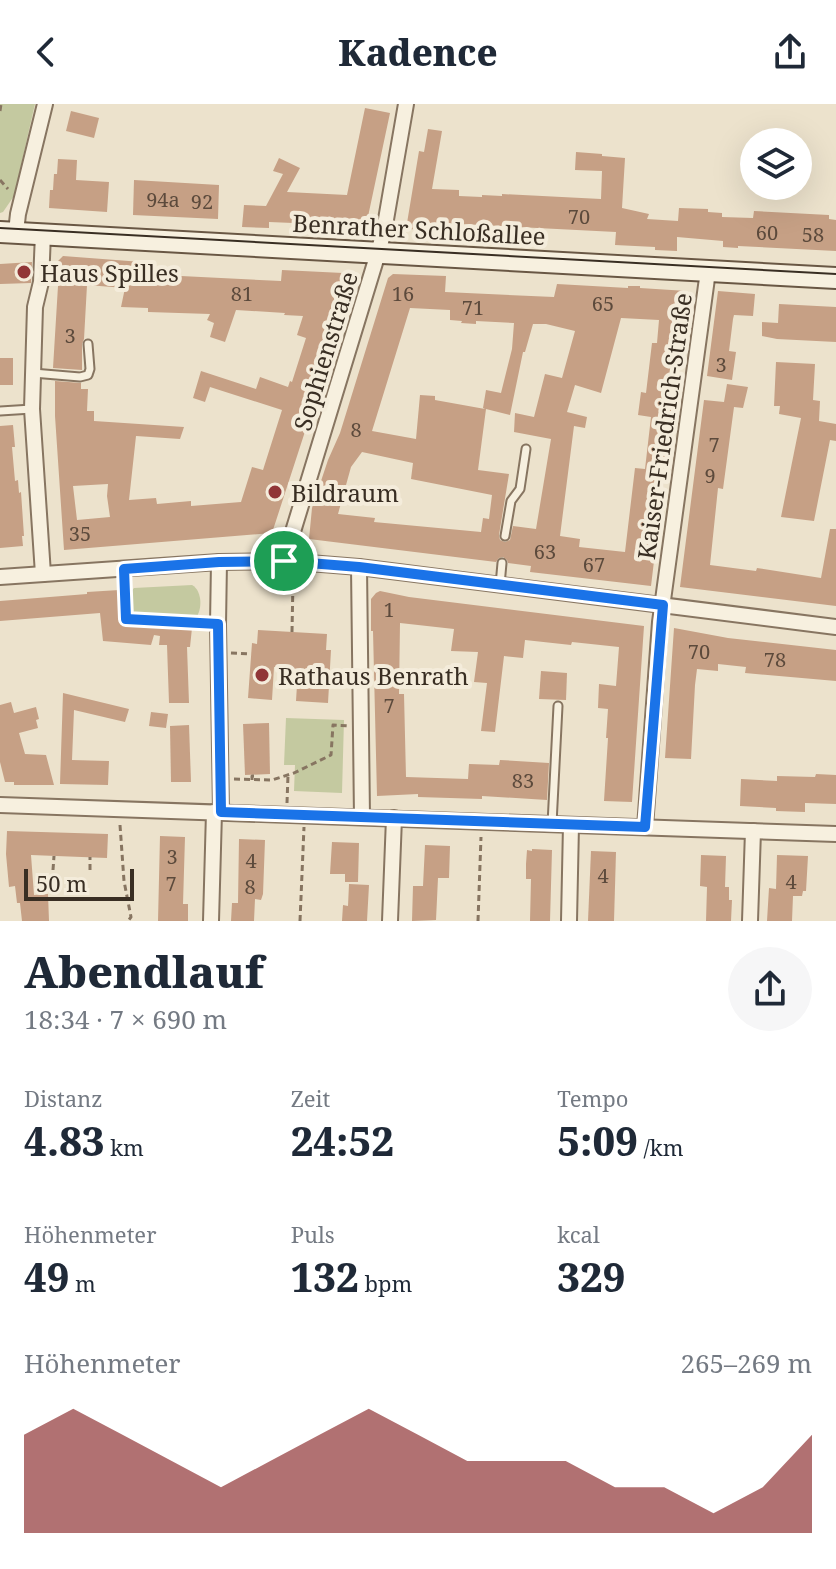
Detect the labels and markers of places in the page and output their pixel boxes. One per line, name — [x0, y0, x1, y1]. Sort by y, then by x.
place label: Haus Spilles — [40, 256, 179, 289]
marker: Haus Spilles — [15, 263, 33, 281]
place label: Bildraum — [291, 476, 399, 509]
marker: Bildraum — [266, 483, 284, 501]
pin — [250, 527, 318, 595]
place label: Rathaus Benrath — [278, 659, 469, 692]
marker: Rathaus Benrath — [253, 666, 271, 684]

